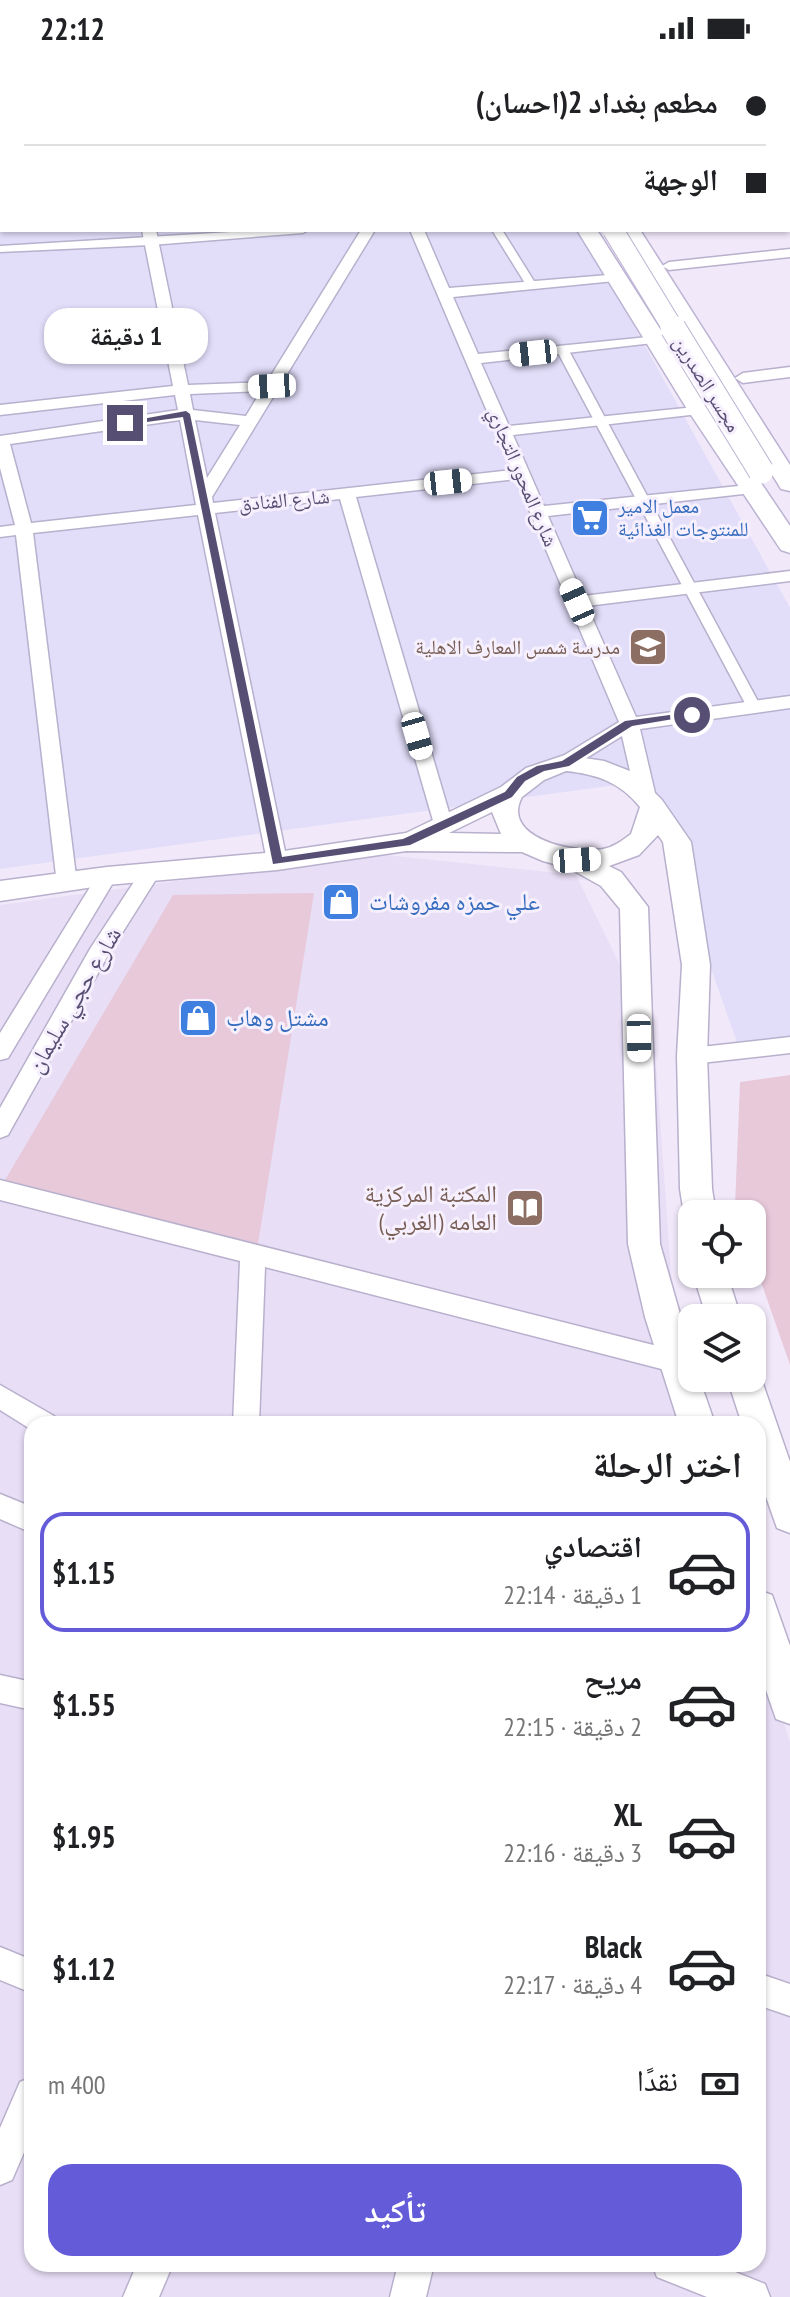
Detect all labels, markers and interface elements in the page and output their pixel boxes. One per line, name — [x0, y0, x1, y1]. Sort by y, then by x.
text: 22:12 — [40, 9, 105, 48]
text: مطعم بغداد 2(احسان) — [476, 82, 718, 121]
text: الوجهة — [643, 159, 718, 198]
callout: 1 دقيقة — [43, 307, 207, 363]
text: 1 دقيقة — [90, 319, 162, 352]
street label: مجسر الصدرين — [667, 331, 747, 437]
car — [508, 339, 558, 367]
car — [247, 373, 297, 399]
street label: شارع المحور التجاري — [479, 403, 564, 552]
route end — [107, 405, 143, 441]
car — [423, 468, 473, 496]
street label: شارع الفنادق — [237, 483, 331, 517]
place label: معمل الامير للمنتوجات الغذائية — [617, 493, 749, 542]
supermarket icon: معمل الامير للمنتوجات الغذائية — [569, 497, 611, 539]
car — [556, 575, 598, 629]
school or university icon: مدرسة شمس المعارف الاهلية — [627, 626, 669, 668]
place label: مدرسة شمس المعارف الاهلية — [415, 634, 620, 660]
route start — [674, 697, 710, 733]
car — [399, 710, 435, 762]
car — [552, 846, 602, 874]
shop icon: علي حمزه مفروشات — [320, 881, 362, 923]
place label: علي حمزه مفروشات — [369, 886, 540, 921]
street label: شارع حجي سليمان — [19, 921, 132, 1081]
shop icon: مشتل وهاب — [177, 997, 219, 1039]
place label: مشتل وهاب — [226, 1002, 329, 1033]
car — [627, 1014, 651, 1062]
place label: المكتبة المركزية العامه (الغربي) — [365, 1178, 497, 1241]
library icon: المكتبة المركزية العامه (الغربي) — [504, 1187, 546, 1229]
map controls — [678, 1200, 766, 1392]
button: locate — [678, 1200, 766, 1288]
button: layers — [678, 1304, 766, 1392]
text: اختر الرحلة — [593, 1440, 742, 1487]
text: اقتصادي — [544, 1526, 642, 1565]
icon: car — [666, 1536, 738, 1608]
text: $1.15 — [52, 1553, 116, 1592]
text: 1 دقيقة · 22:14 — [503, 1578, 642, 1611]
text: مريح — [584, 1658, 642, 1697]
icon: car — [666, 1668, 738, 1740]
text: $1.55 — [52, 1685, 116, 1724]
text: 2 دقيقة · 22:15 — [503, 1710, 642, 1743]
text: XL — [613, 1795, 642, 1834]
icon: car — [666, 1800, 738, 1872]
text: $1.95 — [52, 1817, 116, 1856]
text: 3 دقيقة · 22:16 — [503, 1836, 642, 1869]
text: Black — [585, 1927, 642, 1966]
icon: car — [666, 1932, 738, 2004]
text: $1.12 — [52, 1949, 116, 1988]
text: 4 دقيقة · 22:17 — [503, 1968, 642, 2001]
text: نقدًا — [637, 2060, 678, 2099]
icon: cash — [698, 2062, 742, 2106]
text: 400 m — [48, 2068, 106, 2101]
button: تأكيد — [48, 2164, 742, 2256]

